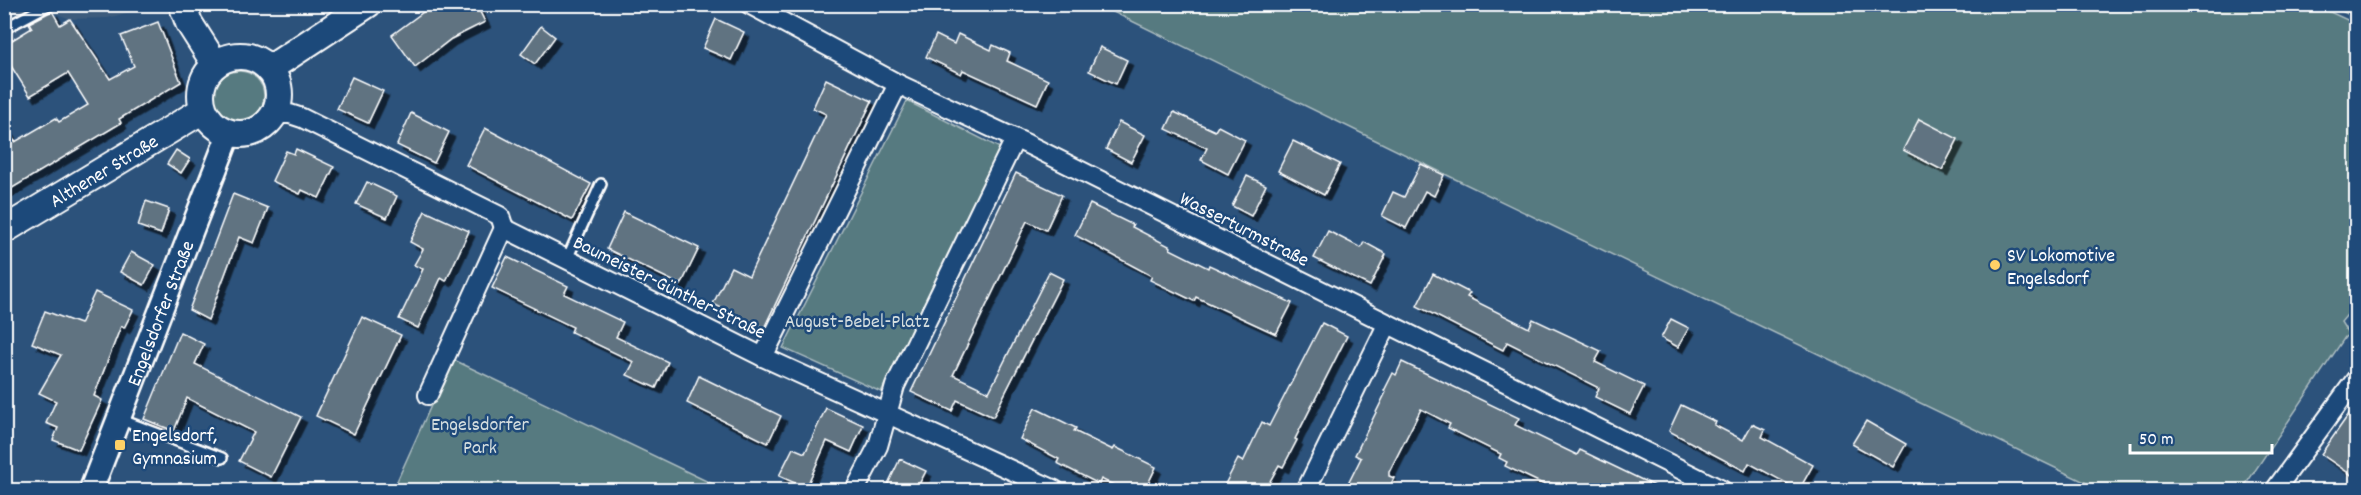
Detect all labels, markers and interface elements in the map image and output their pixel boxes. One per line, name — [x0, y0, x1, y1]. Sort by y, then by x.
street label: Althener Straße — [45, 129, 165, 216]
street label: Wasserturmstraße — [1174, 186, 1313, 275]
street label: Baumeister-Günther-Straße — [568, 230, 770, 348]
street label: Engelsdorfer Straße — [122, 237, 203, 391]
place label: SV Lokomotive Engelsdorf — [2007, 243, 2115, 294]
marker: SV Lokomotive Engelsdorf — [1988, 258, 2002, 272]
park label: August-Bebel-Platz — [784, 309, 930, 337]
park label: Engelsdorfer Park — [431, 412, 530, 463]
scale bar — [2130, 417, 2272, 455]
place label: Engelsdorf, Gymnasium — [132, 423, 218, 474]
text: 50 m — [2139, 428, 2174, 453]
marker: Engelsdorf, Gymnasium — [113, 438, 127, 452]

